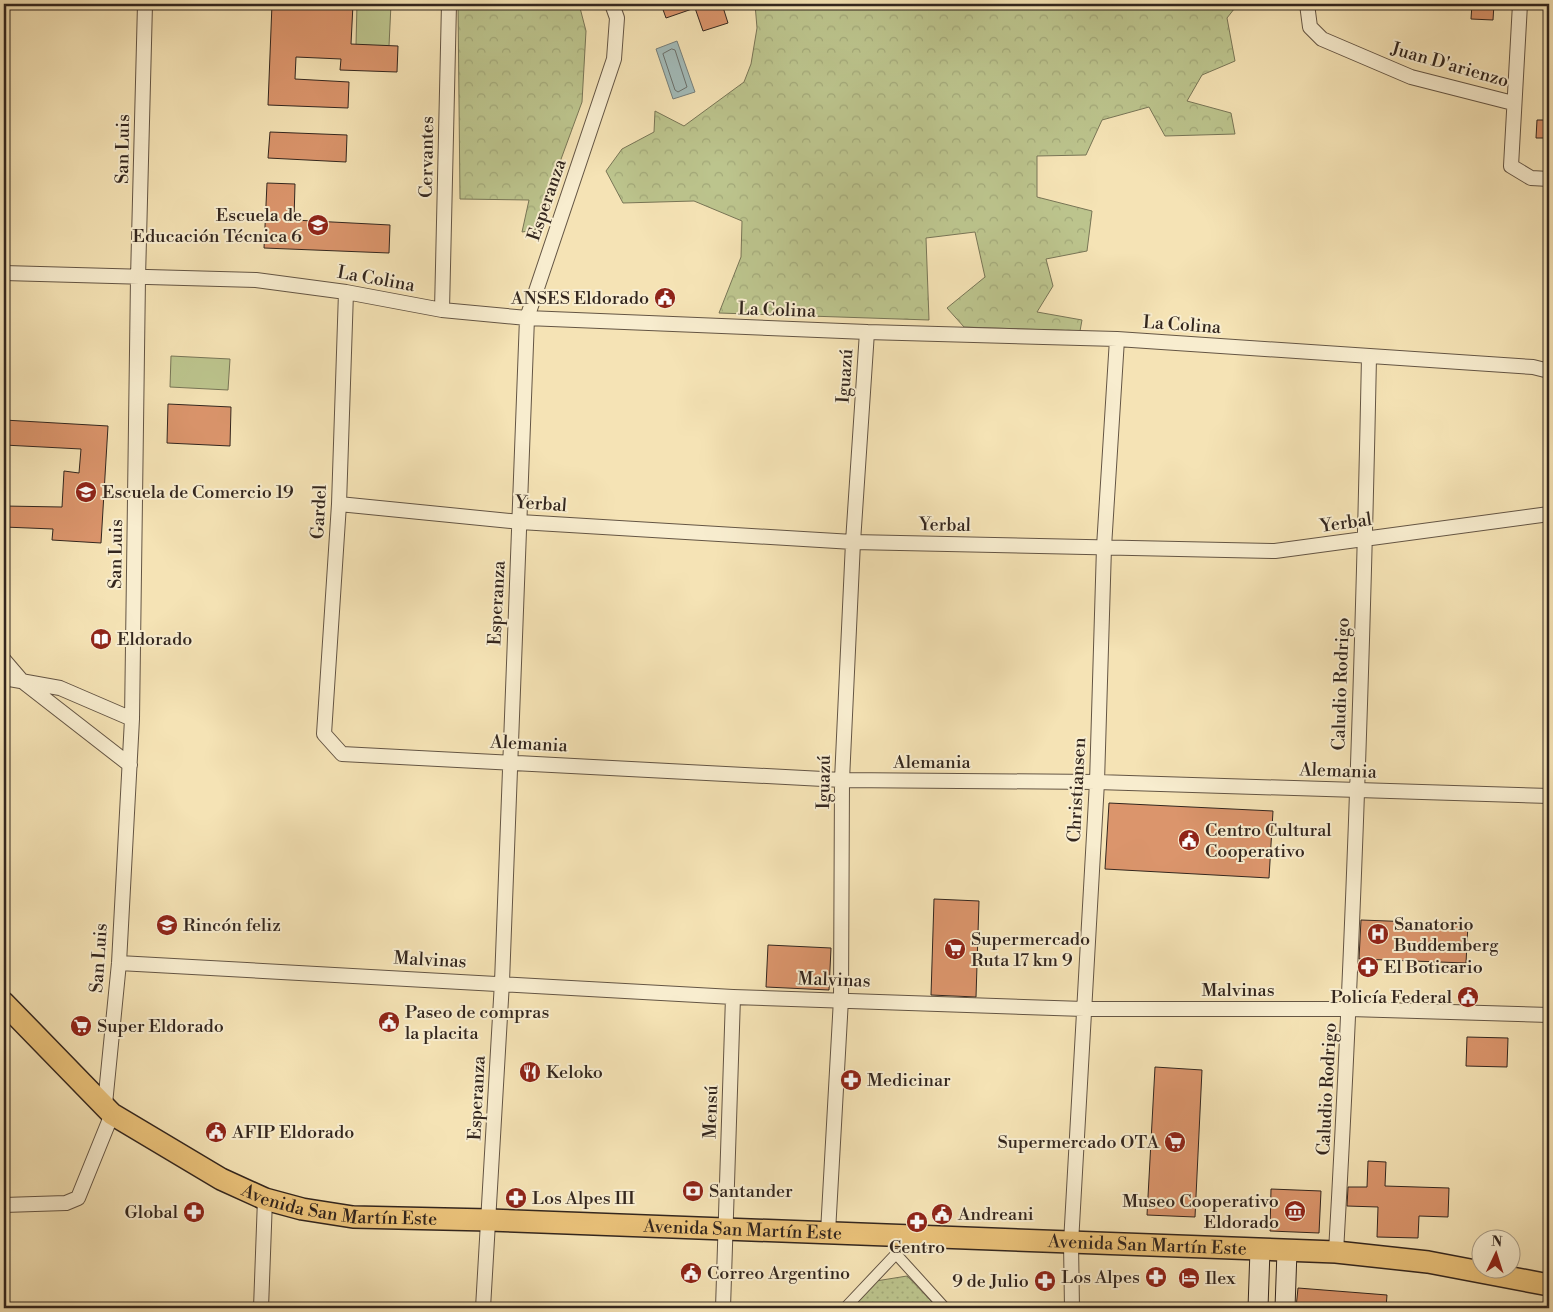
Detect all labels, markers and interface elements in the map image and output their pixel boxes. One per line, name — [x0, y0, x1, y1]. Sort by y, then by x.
street label: Juan D'arienzo — [1388, 37, 1511, 93]
street label: San Luis — [111, 114, 135, 184]
street label: Cervantes — [415, 116, 439, 198]
street label: Esperanza — [522, 155, 572, 244]
place label: Escuela de Educación Técnica 6 — [133, 204, 302, 248]
school or university icon: Escuela de Educación Técnica 6 — [306, 213, 330, 237]
street label: La Colina — [335, 261, 417, 297]
public building icon: ANSES Eldorado — [653, 286, 677, 310]
place label: ANSES Eldorado — [510, 287, 649, 310]
street label: La Colina — [737, 297, 817, 323]
street label: La Colina — [1142, 311, 1223, 339]
street label: Iguazú — [832, 347, 858, 404]
school or university icon: Escuela de Comercio 19 — [74, 480, 98, 504]
place label: Escuela de Comercio 19 — [102, 481, 294, 504]
street label: Gardel — [306, 483, 332, 540]
street label: Yerbal — [513, 491, 568, 517]
street label: Yerbal — [1318, 508, 1374, 538]
street label: Yerbal — [918, 513, 972, 537]
street label: San Luis — [104, 519, 128, 589]
street label: Esperanza — [483, 559, 511, 646]
street label: Caludio Rodrigo — [1327, 617, 1355, 751]
library icon: Eldorado — [89, 627, 113, 651]
place label: Eldorado — [117, 628, 192, 651]
street label: Alemania — [489, 730, 569, 758]
street label: Christiansen — [1063, 737, 1091, 843]
street label: Alemania — [892, 751, 972, 774]
street label: Iguazú — [812, 754, 836, 809]
street label: Alemania — [1298, 758, 1378, 784]
place label: Centro Cultural Cooperativo — [1205, 819, 1332, 863]
public building icon: Centro Cultural Cooperativo — [1177, 828, 1201, 852]
school or university icon: Rincón feliz — [155, 913, 179, 937]
place label: Sanatorio Buddemberg — [1393, 913, 1499, 957]
place label: Rincón feliz — [183, 914, 281, 937]
street label: San Luis — [85, 922, 113, 994]
hospital icon: Sanatorio Buddemberg — [1366, 922, 1390, 946]
place label: Supermercado Ruta 17 km 9 — [971, 928, 1090, 972]
supermarket icon: Supermercado Ruta 17 km 9 — [943, 937, 967, 961]
street label: Malvinas — [393, 947, 467, 973]
pharmacy icon: El Boticario — [1356, 955, 1380, 979]
place label: El Boticario — [1384, 956, 1483, 979]
street label: Malvinas — [797, 967, 871, 993]
street label: Malvinas — [1201, 979, 1275, 1002]
public building icon: Policía Federal — [1456, 985, 1480, 1009]
place label: Policía Federal — [1331, 986, 1453, 1009]
place label: Paseo de compras la placita — [405, 1001, 549, 1045]
public building icon: Paseo de compras la placita — [377, 1010, 401, 1034]
supermarket icon: Super Eldorado — [69, 1014, 93, 1038]
place label: Super Eldorado — [97, 1015, 224, 1038]
street label: Caludio Rodrigo — [1312, 1022, 1342, 1156]
street label: Esperanza — [463, 1054, 491, 1141]
restaurant icon: Keloko — [518, 1060, 542, 1084]
place label: Keloko — [546, 1061, 603, 1084]
pharmacy icon: Medicinar — [839, 1068, 863, 1092]
place label: Medicinar — [867, 1069, 951, 1092]
street label: Mensú — [699, 1084, 723, 1139]
public building icon: AFIP Eldorado — [204, 1120, 228, 1144]
place label: AFIP Eldorado — [231, 1121, 354, 1144]
supermarket icon: Supermercado OTA — [1163, 1130, 1187, 1154]
place label: Supermercado OTA — [997, 1131, 1160, 1154]
street label: Avenida San Martín Este — [237, 1178, 438, 1230]
bank icon: Santander — [681, 1179, 705, 1203]
place label: Santander — [709, 1180, 793, 1203]
pharmacy icon: Los Alpes III — [504, 1186, 528, 1210]
place label: Los Alpes III — [532, 1187, 635, 1210]
place label: Museo Cooperativo Eldorado — [1122, 1190, 1279, 1234]
museum icon: Museo Cooperativo Eldorado — [1283, 1199, 1307, 1223]
pharmacy icon: Global — [182, 1200, 206, 1224]
place label: Global — [125, 1201, 179, 1224]
public building icon: Andreani — [930, 1202, 954, 1226]
place label: Andreani — [957, 1203, 1034, 1226]
pharmacy icon: Centro — [905, 1210, 929, 1234]
street label: Avenida San Martín Este — [642, 1214, 842, 1245]
street label: Avenida San Martín Este — [1047, 1230, 1247, 1260]
north arrow — [1470, 1230, 1520, 1280]
text: N — [1491, 1233, 1503, 1251]
place label: Centro — [889, 1236, 945, 1259]
public building icon: Correo Argentino — [679, 1261, 703, 1285]
place label: Correo Argentino — [707, 1262, 850, 1285]
pharmacy icon: Los Alpes — [1144, 1265, 1168, 1289]
place label: Los Alpes — [1061, 1266, 1140, 1289]
hotel icon: Ilex — [1177, 1266, 1201, 1290]
place label: Ilex — [1205, 1267, 1236, 1290]
pharmacy icon: 9 de Julio — [1033, 1269, 1057, 1293]
place label: 9 de Julio — [952, 1270, 1029, 1293]

